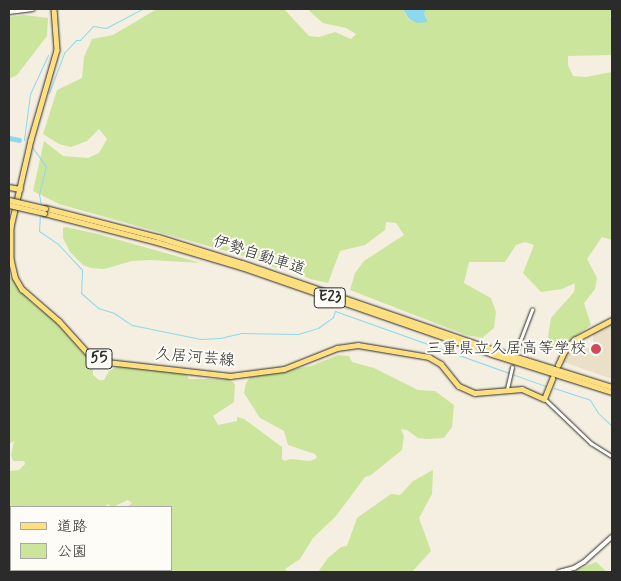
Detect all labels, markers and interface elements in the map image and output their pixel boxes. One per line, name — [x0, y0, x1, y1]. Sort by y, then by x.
street label: 伊勢自動車道 — [210, 232, 308, 280]
road number: E23 — [314, 286, 346, 310]
place label: 三重県立久居高等学校 — [426, 339, 586, 359]
marker: 三重県立久居高等学校 — [590, 343, 602, 355]
street label: 久居河芸線 — [154, 345, 236, 371]
road number: 55 — [85, 346, 113, 372]
legend — [10, 506, 172, 571]
text: 道路 — [57, 517, 87, 537]
text: 公園 — [57, 542, 87, 562]

